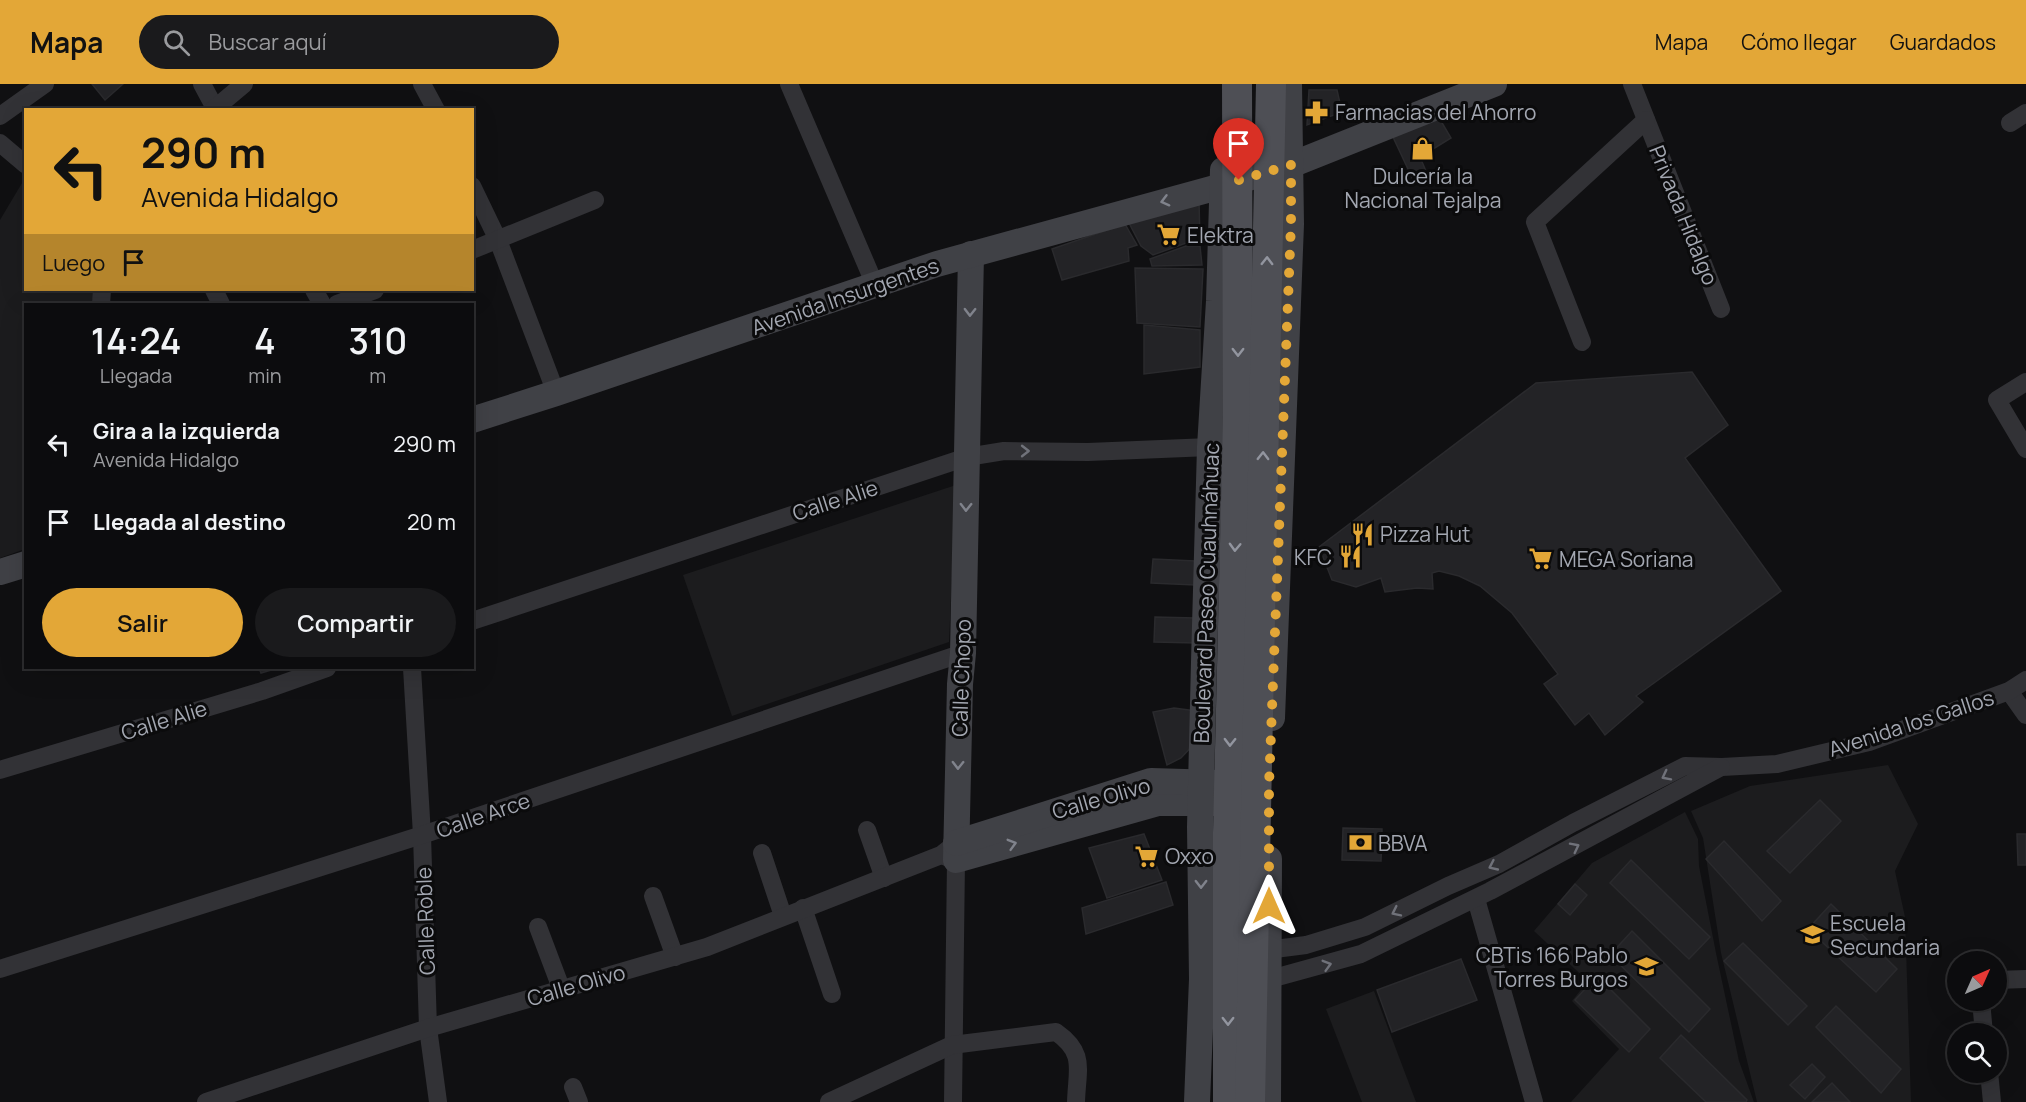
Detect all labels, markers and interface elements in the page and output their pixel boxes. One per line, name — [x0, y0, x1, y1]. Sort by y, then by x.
search box — [139, 15, 559, 69]
text: Mapa — [30, 23, 103, 61]
icon: search — [160, 26, 193, 59]
text: Buscar aquí — [208, 27, 327, 57]
text: Mapa — [1655, 28, 1708, 56]
text: Cómo llegar — [1741, 28, 1857, 56]
text: Guardados — [1890, 28, 1996, 56]
place label: Farmacias del Ahorro — [1335, 98, 1536, 126]
pharmacy icon: Farmacias del Ahorro — [1304, 99, 1330, 125]
pin — [1213, 118, 1264, 180]
text: 290 m — [141, 123, 266, 181]
icon: arrive — [1222, 127, 1255, 160]
icon: left — [42, 132, 120, 210]
shop icon: Dulcería la Nacional Tejalpa — [1410, 135, 1436, 161]
street label: Privada Hidalgo — [1643, 141, 1725, 289]
place label: Dulcería la Nacional Tejalpa — [1345, 162, 1501, 214]
text: Avenida Hidalgo — [141, 178, 338, 215]
one-way arrow — [1161, 194, 1171, 206]
place label: Elektra — [1187, 221, 1254, 249]
supermarket icon: Elektra — [1156, 222, 1182, 248]
icon: arrive — [117, 246, 150, 279]
text: Luego — [42, 248, 105, 278]
street label: Avenida Insurgentes — [748, 251, 942, 341]
one-way arrow — [1261, 256, 1273, 265]
one-way arrow — [964, 308, 976, 317]
text: 14:24 — [91, 316, 181, 365]
text: 4 — [254, 316, 276, 365]
text: 310 — [348, 316, 407, 365]
one-way arrow — [1232, 348, 1244, 357]
text: Llegada — [100, 362, 172, 389]
text: min — [248, 362, 282, 389]
text: m — [369, 362, 386, 389]
text: Gira a la izquierda — [93, 416, 280, 446]
icon: left — [42, 428, 75, 461]
text: 290 m — [393, 429, 456, 459]
street label: Boulevard Paseo Cuauhnáhuac — [1187, 442, 1225, 744]
one-way arrow — [1021, 445, 1030, 458]
text: Avenida Hidalgo — [93, 446, 239, 473]
one-way arrow — [1257, 451, 1269, 460]
street label: Calle Alie — [789, 473, 881, 527]
one-way arrow — [960, 503, 972, 512]
icon: arrive — [42, 506, 75, 539]
text: Llegada al destino — [93, 507, 286, 537]
text: 20 m — [407, 507, 456, 537]
place label: Pizza Hut — [1380, 520, 1470, 548]
restaurant icon: Pizza Hut — [1349, 521, 1375, 547]
one-way arrow — [1228, 543, 1241, 552]
place label: KFC — [1294, 543, 1332, 571]
restaurant icon: KFC — [1337, 544, 1363, 570]
place label: MEGA Soriana — [1559, 545, 1694, 573]
supermarket icon: MEGA Soriana — [1528, 546, 1554, 572]
button: Salir — [42, 588, 243, 657]
button: Compartir — [255, 588, 456, 657]
street label: Calle Chopo — [945, 619, 977, 737]
street label: Avenida los Gallos — [1825, 683, 1997, 763]
street label: Calle Alie — [118, 694, 210, 746]
one-way arrow — [1224, 738, 1236, 747]
one-way arrow — [952, 761, 964, 770]
one-way arrow — [1662, 769, 1673, 780]
street label: Calle Olivo — [1049, 771, 1153, 825]
street label: Calle Arce — [432, 786, 534, 844]
place label: BBVA — [1378, 829, 1428, 857]
bank icon: BBVA — [1347, 830, 1373, 856]
one-way arrow — [1007, 838, 1017, 851]
place label: Oxxo — [1165, 842, 1214, 870]
supermarket icon: Oxxo — [1134, 843, 1160, 869]
one-way arrow — [1569, 843, 1579, 854]
one-way arrow — [1489, 859, 1500, 871]
street label: Calle Roble — [409, 866, 441, 976]
position arrow — [1237, 874, 1301, 938]
one-way arrow — [1195, 880, 1207, 889]
one-way arrow — [1391, 905, 1402, 916]
place label: Escuela Secundaria — [1830, 909, 1940, 961]
school or university icon: Escuela Secundaria — [1799, 922, 1825, 948]
place label: CBTis 166 Pablo Torres Burgos — [1476, 941, 1628, 993]
north arrow — [1947, 951, 2007, 1011]
map controls — [1947, 951, 2007, 1083]
school or university icon: CBTis 166 Pablo Torres Burgos — [1633, 954, 1659, 980]
street label: Calle Olivo — [524, 958, 628, 1012]
one-way arrow — [1321, 959, 1331, 972]
one-way arrow — [1222, 1017, 1234, 1026]
button: search — [1947, 1023, 2007, 1083]

